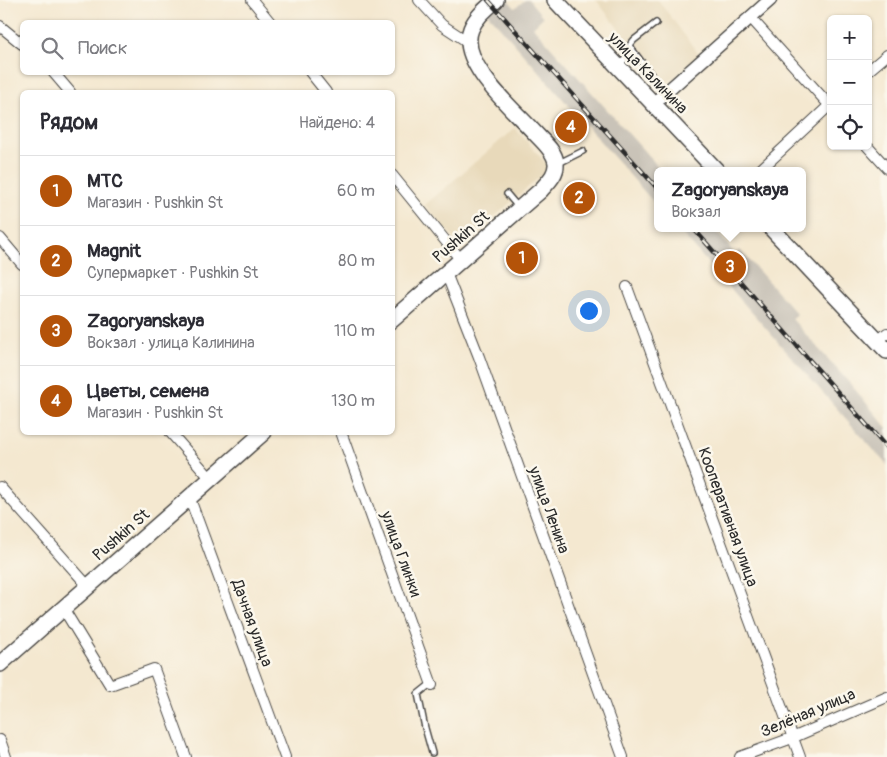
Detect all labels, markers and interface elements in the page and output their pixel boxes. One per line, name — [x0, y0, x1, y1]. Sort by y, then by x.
map controls — [827, 15, 872, 150]
button: + — [827, 15, 872, 60]
search box — [20, 20, 395, 75]
street label: улица Калинина — [603, 27, 692, 118]
icon: search — [38, 34, 66, 62]
text: Поиск — [78, 36, 128, 60]
button: − — [827, 60, 872, 105]
button: locate — [827, 105, 872, 150]
pin: 4 — [555, 108, 587, 146]
text: Рядом — [40, 109, 98, 136]
text: Найдено: 4 — [299, 113, 375, 133]
popup — [654, 167, 806, 232]
text: МТС — [87, 169, 123, 193]
text: Zagoryanskaya — [671, 178, 789, 202]
pin: 2 — [563, 179, 595, 217]
text: 1 — [53, 181, 59, 201]
text: 60 m — [337, 181, 375, 201]
text: Магазин · Pushkin St — [87, 193, 223, 213]
text: Вокзал — [671, 202, 721, 222]
street label: Pushkin St — [428, 206, 494, 267]
text: Magnit — [87, 239, 141, 263]
pin: 1 — [506, 239, 538, 277]
pin: 3 — [714, 248, 746, 286]
text: 2 — [52, 251, 60, 271]
text: 80 m — [338, 251, 375, 271]
text: Супермаркет · Pushkin St — [87, 263, 258, 283]
your location — [576, 298, 602, 324]
text: Zagoryanskaya — [87, 309, 204, 333]
text: 3 — [52, 321, 60, 341]
text: 110 m — [334, 321, 375, 341]
text: Вокзал · улица Калинина — [87, 333, 255, 353]
text: Цветы, семена — [87, 379, 209, 403]
text: 4 — [51, 391, 61, 411]
text: 130 m — [331, 391, 375, 411]
text: Магазин · Pushkin St — [87, 403, 223, 423]
street label: Кооперативная улица — [694, 445, 762, 589]
street label: улица Ленина — [524, 463, 574, 556]
street label: Pushkin St — [88, 504, 154, 565]
street label: улица Глинки — [376, 507, 426, 600]
street label: Дачная улица — [227, 576, 277, 669]
street label: Зелёная улица — [758, 684, 858, 742]

